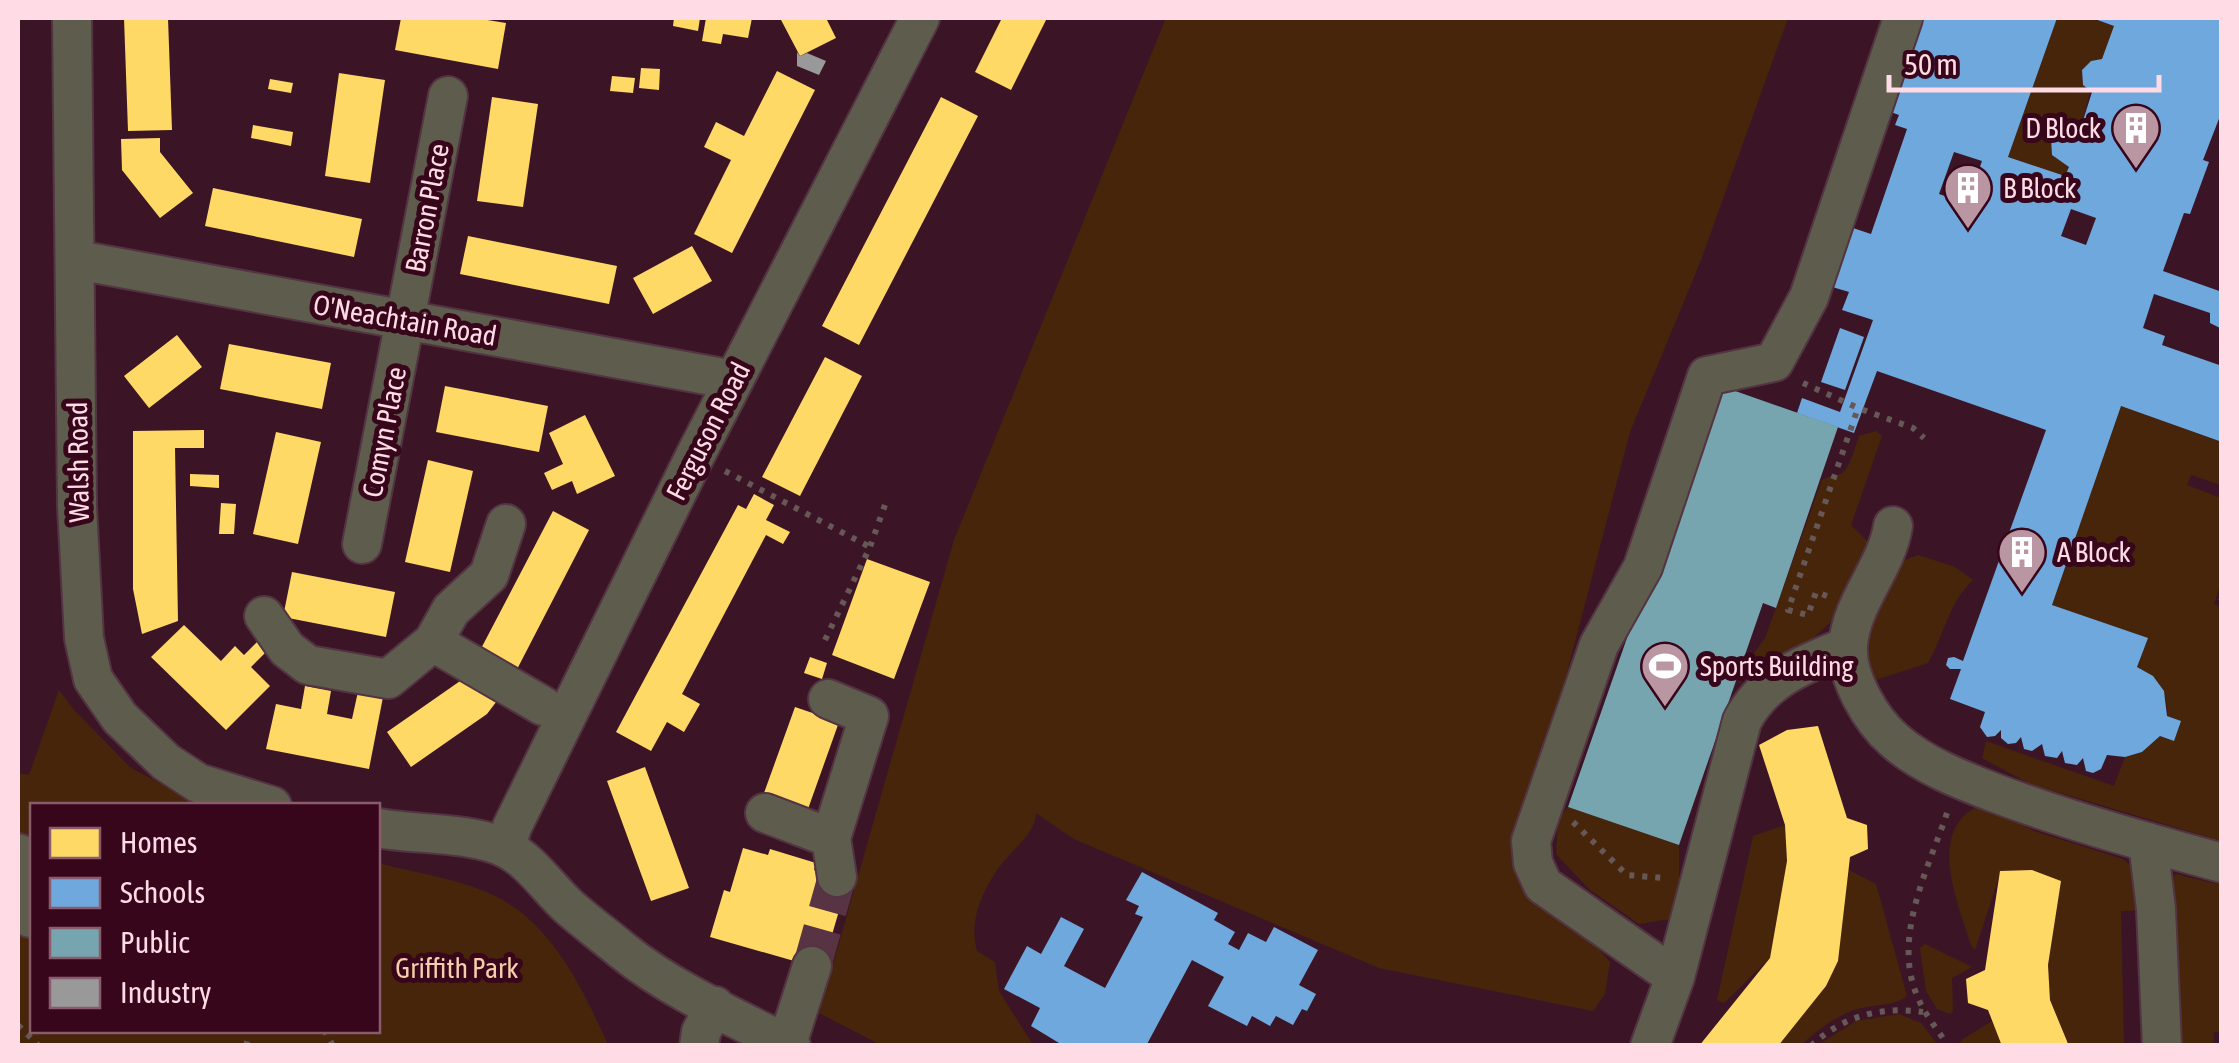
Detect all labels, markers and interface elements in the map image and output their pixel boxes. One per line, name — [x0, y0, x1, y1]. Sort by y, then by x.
scale bar — [1889, 30, 2159, 92]
text: 50 m — [1904, 47, 1958, 81]
building icon: D Block — [2110, 102, 2162, 170]
place label: D Block — [2025, 112, 2101, 144]
street label: Barron Place — [399, 141, 455, 275]
building icon: B Block — [1942, 162, 1994, 230]
place label: B Block — [2003, 172, 2076, 204]
street label: O'Neachtain Road — [311, 288, 499, 352]
street label: Ferguson Road — [660, 357, 756, 505]
street label: Comyn Place — [356, 364, 412, 500]
street label: Walsh Road — [61, 401, 95, 523]
building icon: A Block — [1996, 526, 2048, 594]
place label: A Block — [2057, 536, 2131, 568]
sports icon: Sports Building — [1639, 640, 1691, 708]
place label: Sports Building — [1700, 650, 1854, 682]
legend — [30, 803, 380, 1033]
text: Homes — [120, 825, 197, 859]
text: Schools — [120, 875, 205, 909]
text: Public — [120, 925, 190, 959]
park label: Griffith Park — [395, 952, 519, 984]
text: Industry — [120, 975, 211, 1009]

